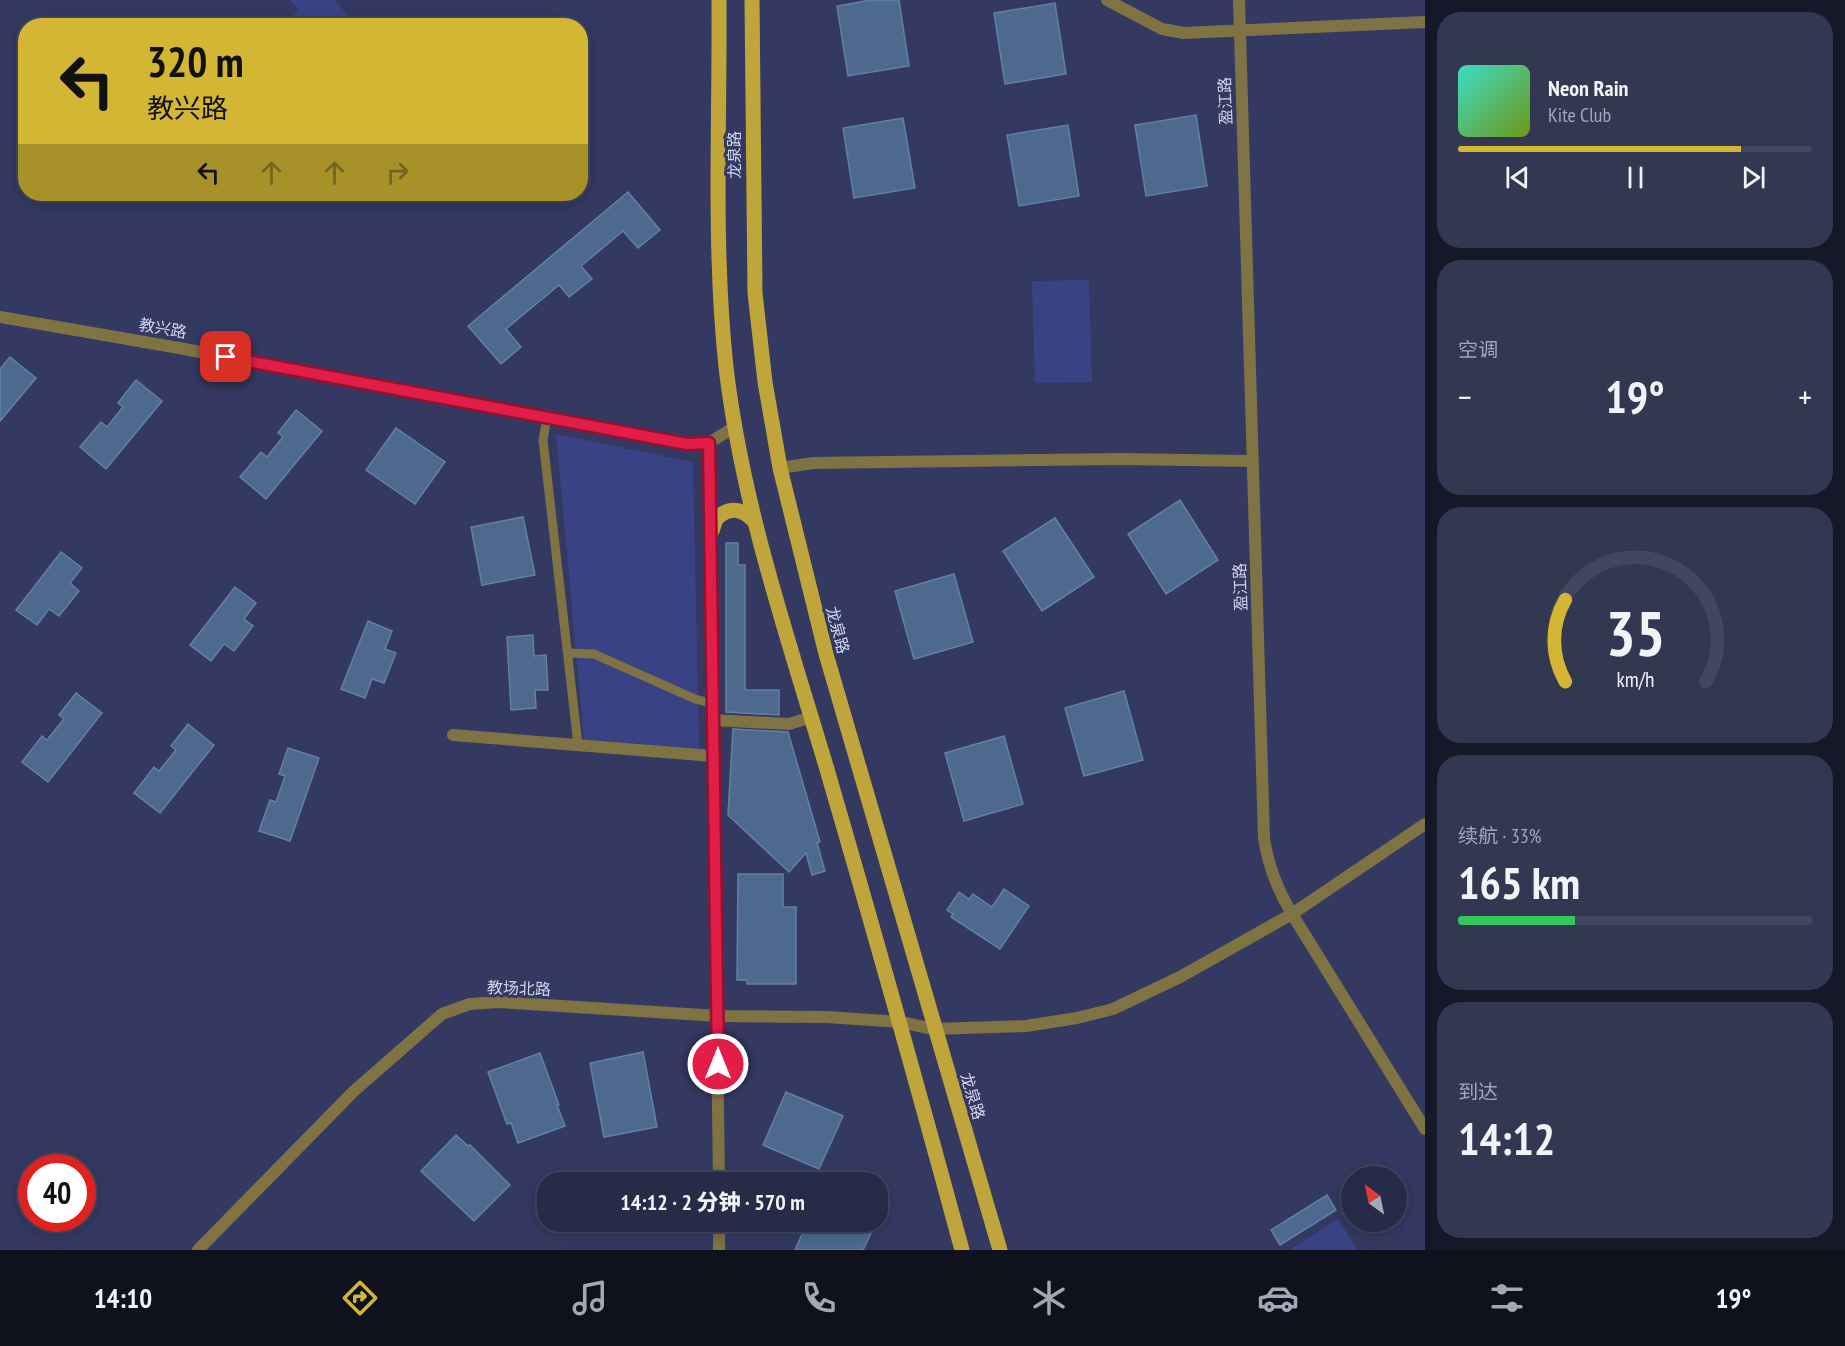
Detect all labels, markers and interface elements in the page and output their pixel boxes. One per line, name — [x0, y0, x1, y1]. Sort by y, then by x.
text: 320 m — [147, 34, 244, 89]
icon: left — [48, 42, 126, 120]
text: Neon Rain — [1548, 74, 1628, 102]
street label: 盈江路 — [1214, 77, 1236, 125]
text: 教兴路 — [147, 91, 228, 125]
text: Kite Club — [1548, 102, 1611, 128]
street label: 龙泉路 — [724, 131, 744, 179]
icon: left — [192, 156, 225, 189]
icon: ahead — [255, 156, 288, 189]
icon: ahead — [318, 156, 351, 189]
icon: right — [381, 156, 414, 189]
icon: previous — [1501, 161, 1534, 194]
icon: pause — [1619, 161, 1652, 194]
icon: next — [1737, 161, 1770, 194]
street label: 教兴路 — [138, 314, 188, 342]
pin — [200, 331, 251, 382]
text: 空调 — [1458, 337, 1498, 363]
icon: arrive — [209, 340, 242, 373]
text: 19° — [1605, 367, 1665, 425]
text: − — [1458, 375, 1472, 418]
text: + — [1798, 375, 1812, 418]
street label: 盈江路 — [1229, 563, 1251, 611]
text: 35 — [1605, 592, 1665, 673]
street label: 龙泉路 — [822, 604, 854, 656]
text: km/h — [1616, 665, 1654, 693]
text: 续航 · 33% — [1458, 823, 1541, 849]
text: 165 km — [1458, 853, 1580, 911]
street label: 教场北路 — [487, 977, 551, 999]
position arrow — [686, 1032, 750, 1096]
street label: 龙泉路 — [956, 1070, 990, 1122]
text: 到达 — [1458, 1079, 1498, 1105]
text: 14:12 — [1458, 1109, 1555, 1167]
speed limit sign: 40 — [18, 1154, 96, 1232]
north arrow — [1341, 1166, 1407, 1232]
map controls — [1341, 1166, 1407, 1232]
text: 14:12 · 2 分钟 · 570 m — [620, 1188, 805, 1216]
icon: directions — [339, 1277, 381, 1319]
icon: music — [569, 1277, 611, 1319]
icon: phone — [798, 1277, 840, 1319]
icon: climate — [1028, 1277, 1070, 1319]
icon: car — [1257, 1277, 1299, 1319]
icon: filters — [1486, 1277, 1528, 1319]
text: 14:10 — [94, 1281, 152, 1315]
text: 19° — [1716, 1281, 1751, 1315]

